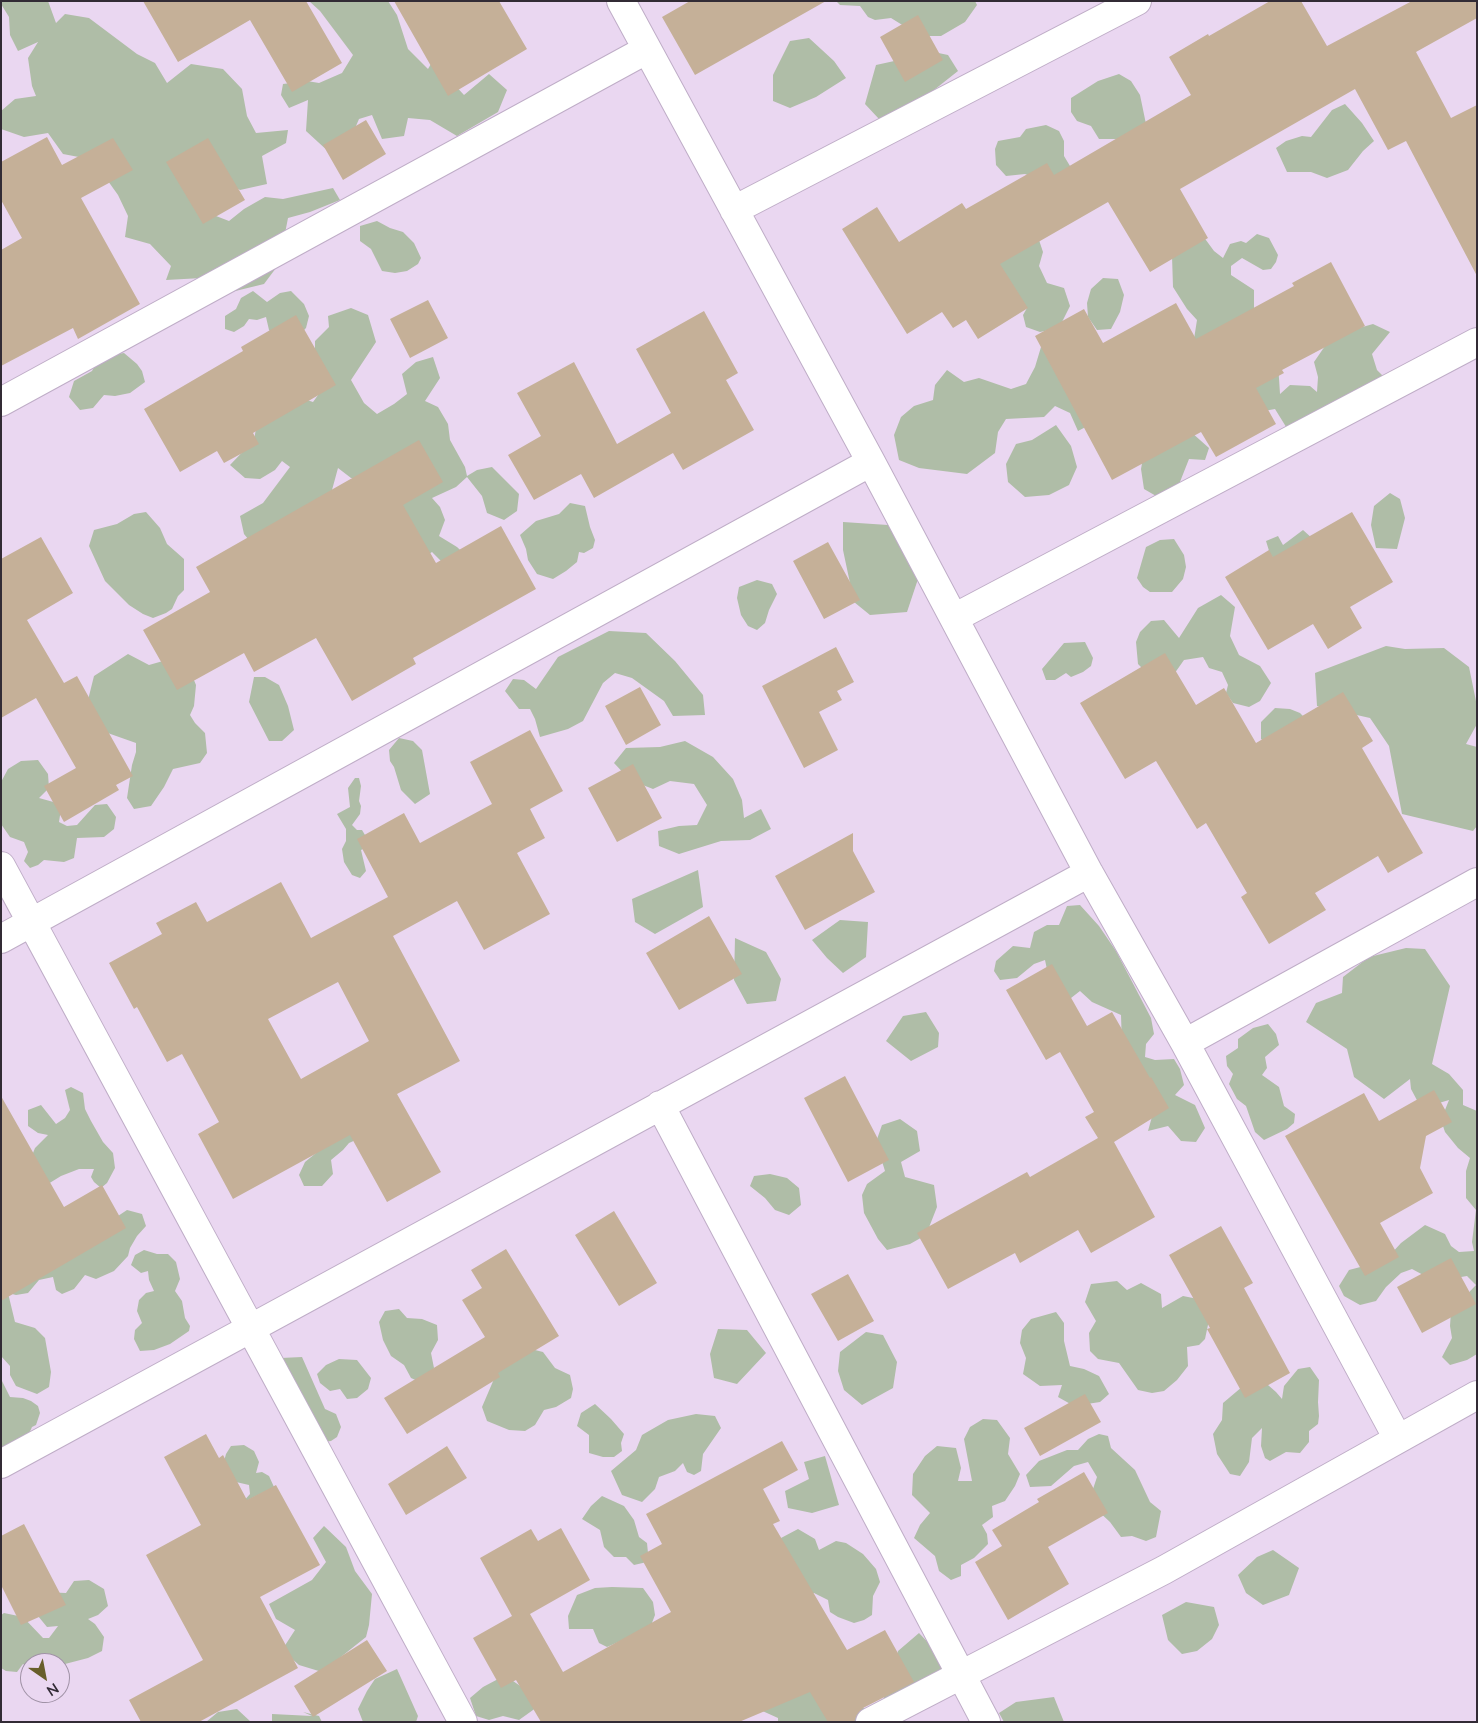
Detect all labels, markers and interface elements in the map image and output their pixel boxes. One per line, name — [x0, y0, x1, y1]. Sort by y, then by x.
north arrow — [20, 1653, 70, 1703]
text: N — [44, 1680, 62, 1700]

